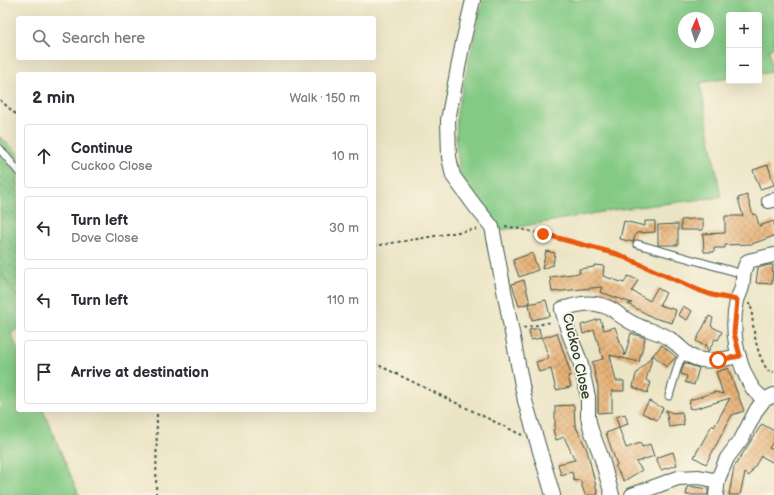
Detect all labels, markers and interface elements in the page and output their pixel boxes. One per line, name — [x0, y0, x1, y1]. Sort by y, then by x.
north arrow — [678, 12, 714, 48]
map controls — [726, 12, 762, 84]
button: + — [726, 12, 762, 48]
search box — [16, 16, 376, 60]
icon: search — [30, 27, 52, 49]
text: Search here — [62, 29, 145, 48]
button: − — [726, 48, 762, 84]
text: 2 min — [32, 88, 75, 108]
text: Walk · 150 m — [289, 90, 360, 106]
text: Continue — [71, 139, 133, 158]
icon: ahead — [33, 145, 55, 167]
text: 10 m — [332, 148, 359, 164]
text: Cuckoo Close — [71, 158, 152, 174]
text: Turn left — [71, 211, 128, 230]
icon: left — [33, 217, 55, 239]
text: 30 m — [329, 220, 359, 236]
route end — [534, 225, 552, 243]
text: Dove Close — [71, 230, 139, 246]
icon: left — [33, 289, 55, 311]
text: Turn left — [71, 291, 128, 310]
text: 110 m — [327, 292, 359, 308]
street label: Cuckoo Close — [559, 311, 595, 401]
route start — [709, 351, 727, 369]
icon: arrive — [33, 361, 55, 383]
text: Arrive at destination — [71, 363, 209, 382]

